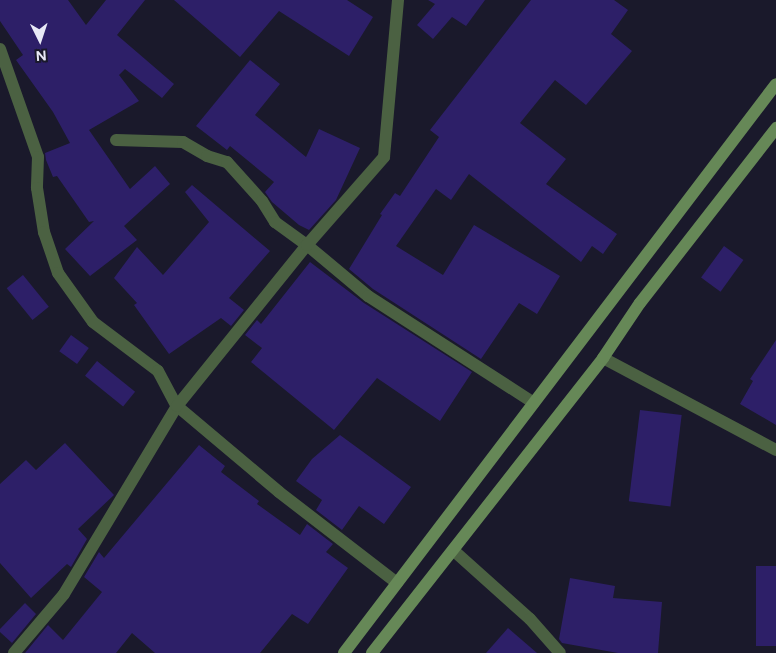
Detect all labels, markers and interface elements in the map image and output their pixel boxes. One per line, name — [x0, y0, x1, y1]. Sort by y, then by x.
north arrow — [15, 15, 65, 65]
text: N — [35, 47, 47, 64]

